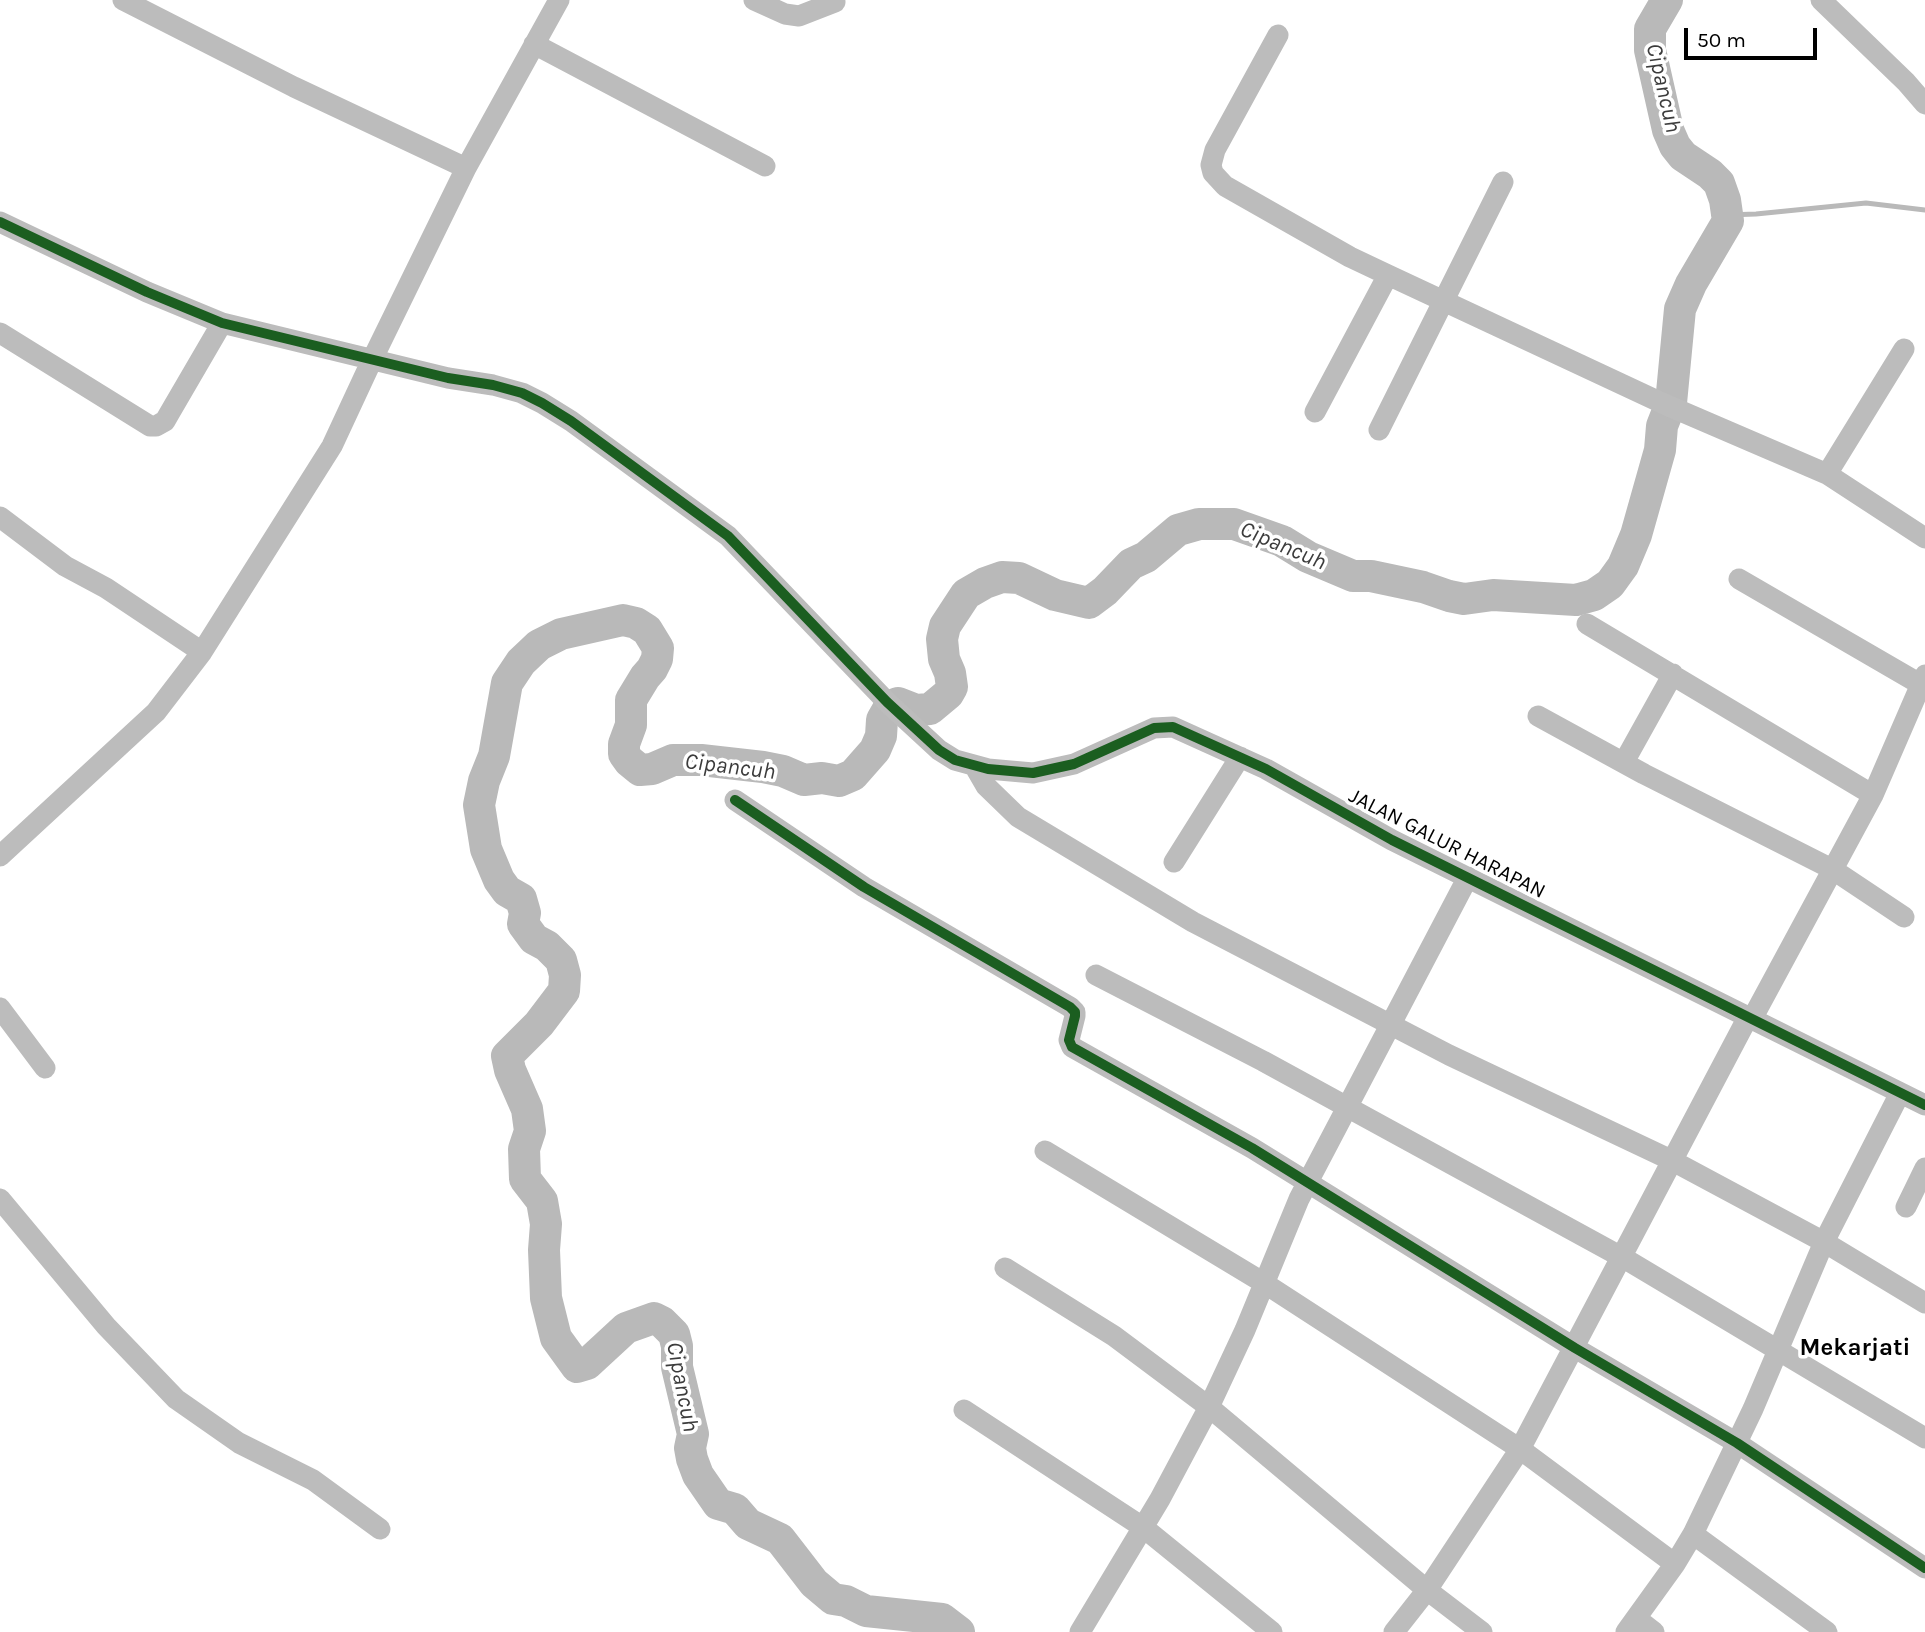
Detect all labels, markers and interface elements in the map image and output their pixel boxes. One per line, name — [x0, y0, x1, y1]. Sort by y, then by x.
scale bar — [1687, 14, 1820, 58]
text: 50 m — [1697, 28, 1746, 52]
water label: Cipancuh — [1639, 41, 1687, 135]
water label: Cipancuh — [1236, 516, 1330, 576]
water label: Cipancuh — [683, 748, 777, 786]
street label: JALAN GALUR HARAPAN — [1345, 784, 1549, 904]
district label: Mekarjati — [1800, 1334, 1910, 1362]
water label: Cipancuh — [660, 1340, 704, 1434]

